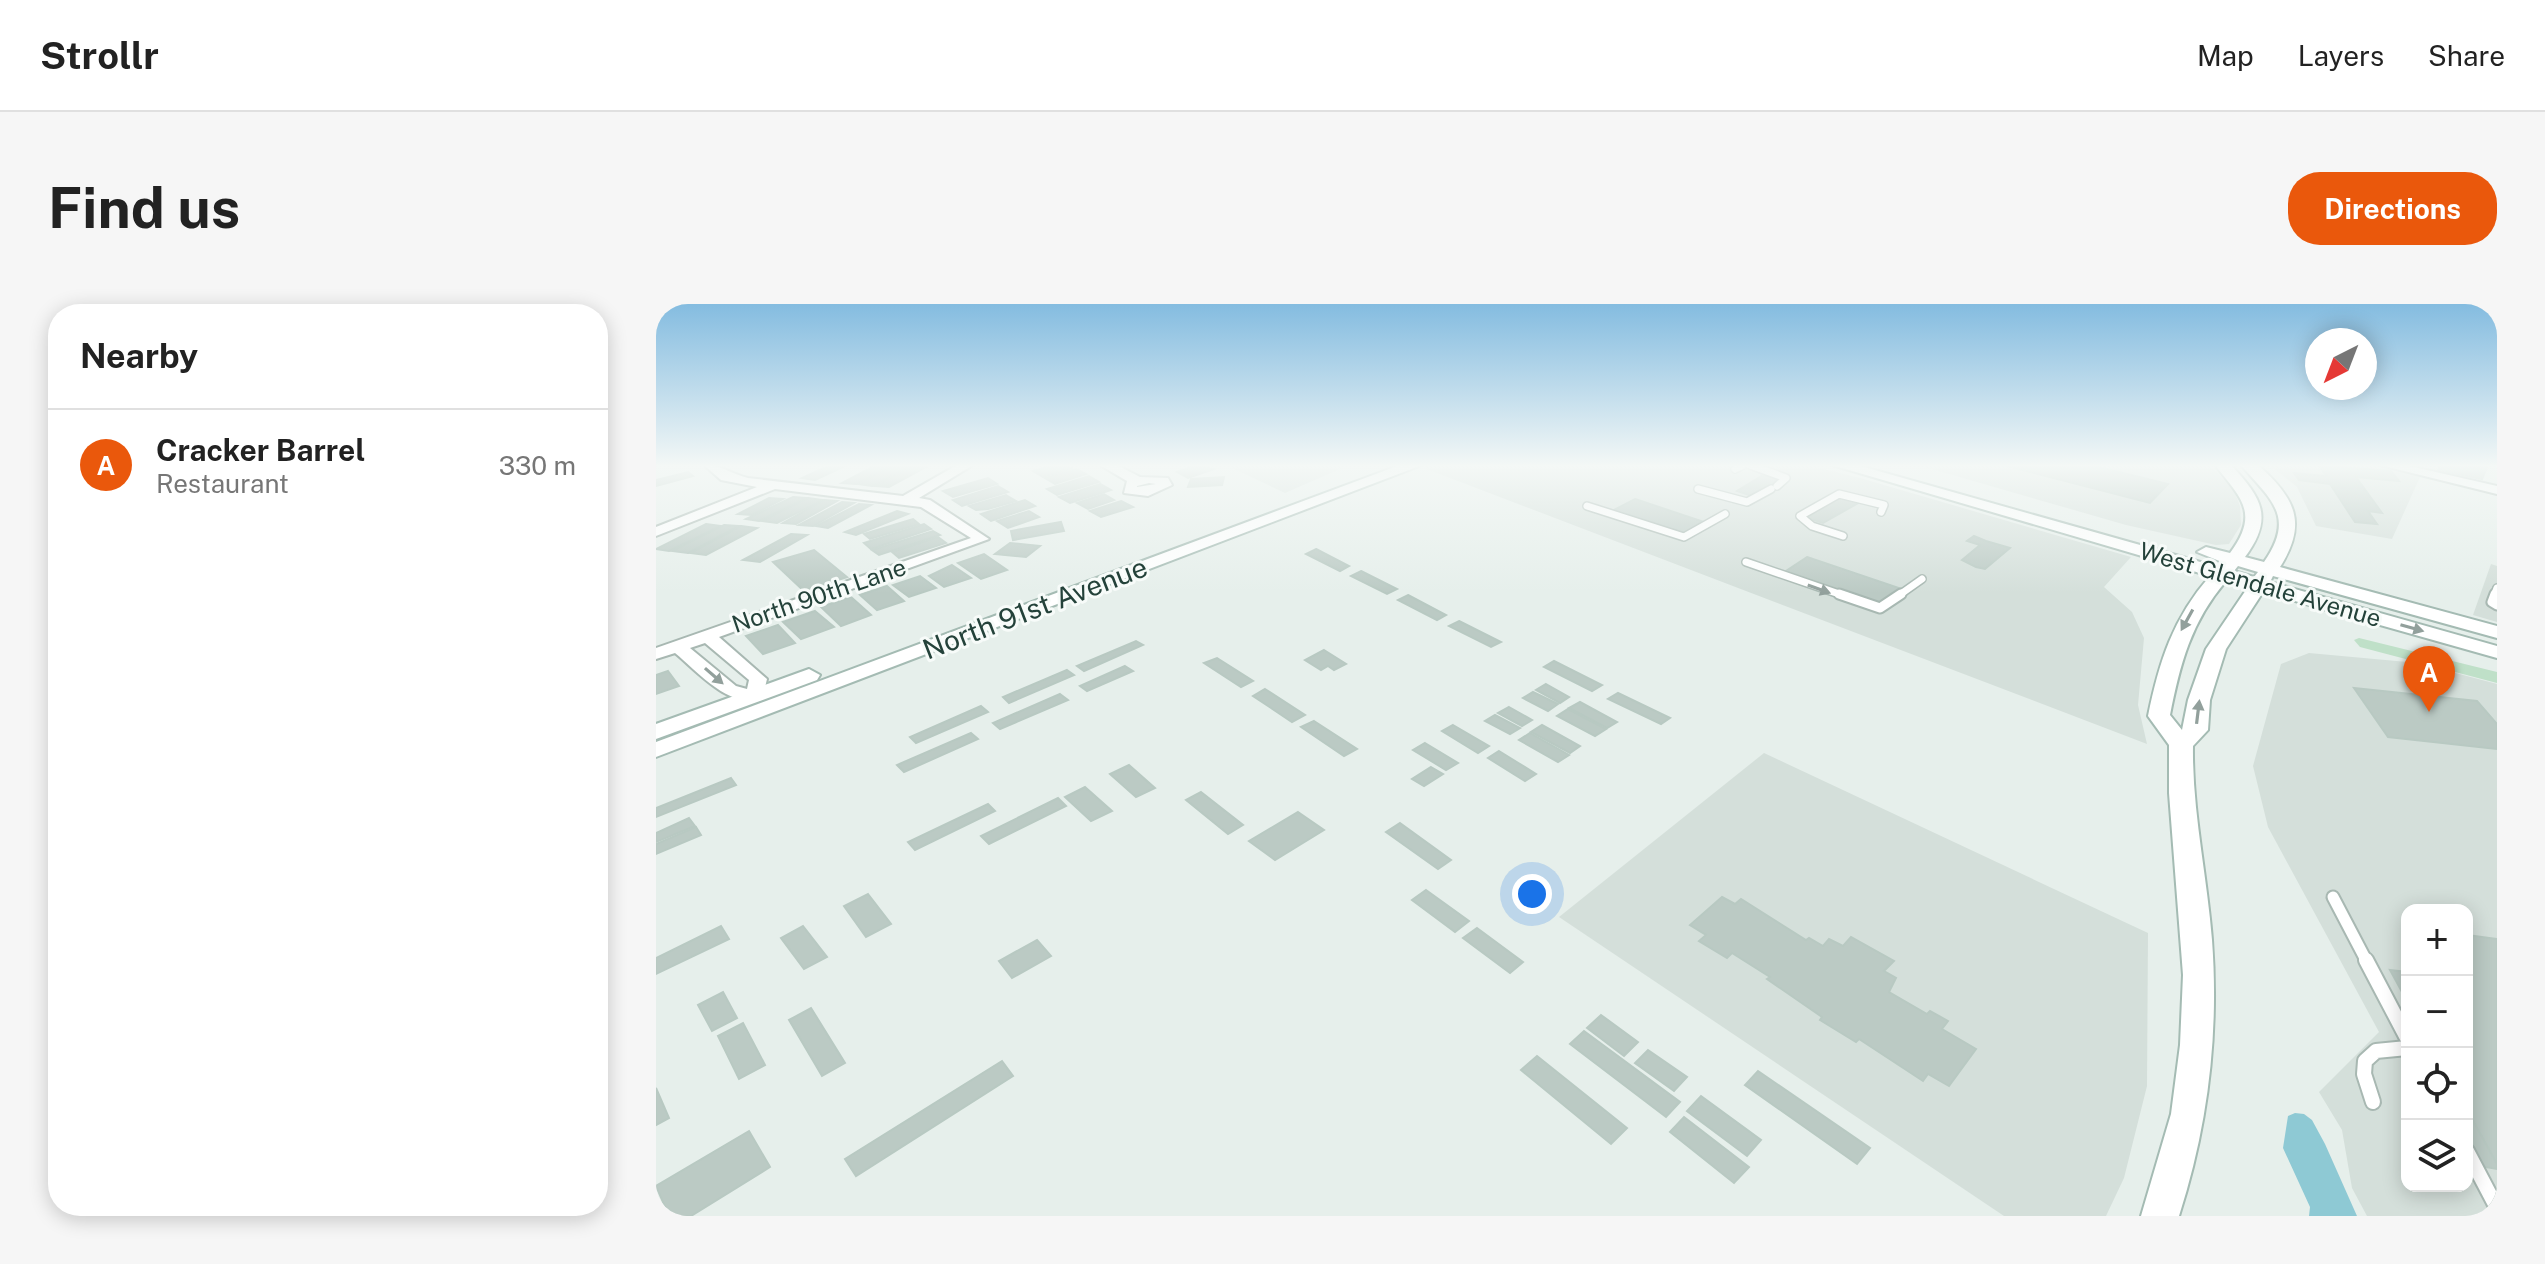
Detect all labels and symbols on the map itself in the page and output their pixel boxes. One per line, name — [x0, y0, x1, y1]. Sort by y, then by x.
north arrow — [2305, 328, 2377, 400]
street label: West Glendale Avenue — [2136, 536, 2384, 632]
street label: North 91st Avenue — [918, 550, 1152, 666]
street label: North 90th Lane — [728, 552, 909, 638]
one-way arrow — [1807, 583, 1831, 595]
one-way arrow — [2180, 609, 2194, 632]
one-way arrow — [2401, 622, 2425, 635]
pin: A — [2403, 646, 2455, 712]
one-way arrow — [703, 667, 723, 684]
one-way arrow — [2192, 699, 2205, 724]
your location — [1512, 874, 1552, 914]

